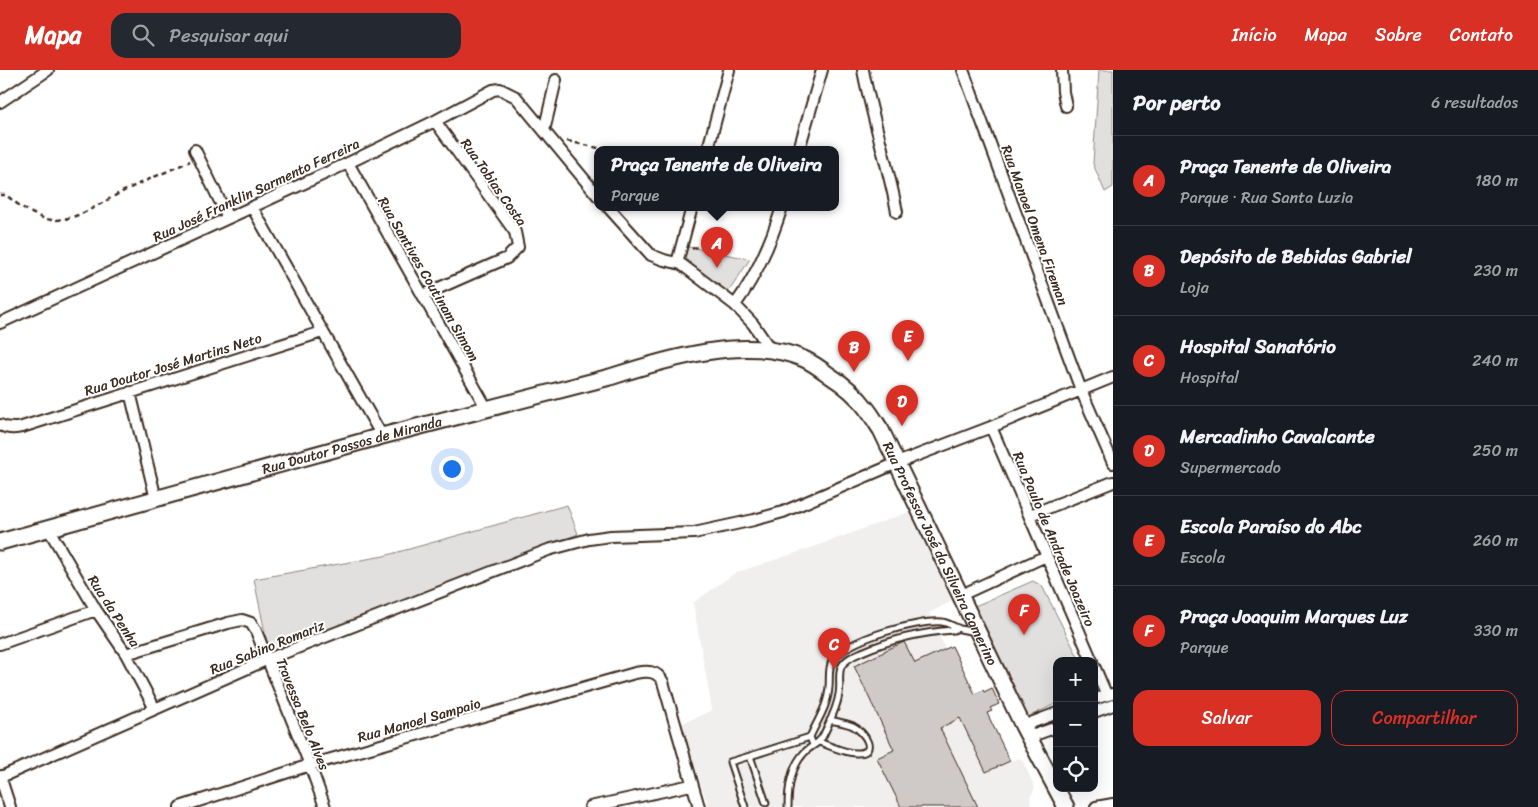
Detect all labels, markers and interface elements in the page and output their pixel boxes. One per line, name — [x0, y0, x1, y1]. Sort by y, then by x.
search box — [111, 13, 461, 58]
text: Mapa — [25, 14, 81, 56]
text: Pesquisar aqui — [169, 19, 288, 52]
text: Início — [1232, 19, 1277, 51]
text: Mapa — [1305, 19, 1347, 51]
text: Sobre — [1375, 19, 1422, 51]
text: Contato — [1450, 19, 1513, 51]
icon: search — [129, 21, 157, 49]
text: Por perto — [1133, 84, 1221, 122]
text: 6 resultados — [1431, 88, 1518, 117]
street label: Rua José Franklin Sarmento Ferreira — [149, 131, 364, 249]
street label: Rua Tobias Costa — [454, 133, 533, 232]
street label: Rua Manoel Omena Fireman — [994, 141, 1075, 309]
popup — [594, 146, 839, 211]
text: Praça Tenente de Oliveira — [611, 148, 822, 181]
text: Praça Tenente de Oliveira — [1180, 150, 1391, 183]
text: A — [1144, 166, 1154, 195]
text: 180 m — [1475, 166, 1518, 195]
text: Parque — [611, 181, 659, 210]
text: Parque · Rua Santa Luzia — [1180, 183, 1353, 212]
street label: Rua Santives Coutinam Simom — [371, 192, 486, 367]
pin: A — [701, 227, 733, 268]
text: Depósito de Bebidas Gabriel — [1180, 240, 1412, 273]
text: B — [1144, 256, 1154, 285]
text: 230 m — [1473, 256, 1518, 285]
text: Loja — [1180, 273, 1209, 302]
pin: E — [892, 320, 924, 361]
street label: Rua Doutor José Martins Neto — [81, 326, 265, 403]
text: Hospital Sanatório — [1180, 330, 1336, 363]
pin: B — [838, 331, 870, 372]
text: C — [1144, 346, 1154, 375]
text: 240 m — [1472, 346, 1518, 375]
text: Hospital — [1180, 363, 1239, 392]
pin: D — [886, 385, 918, 426]
street label: Rua Doutor Passos de Miranda — [259, 409, 446, 482]
text: Mercadinho Cavalcante — [1180, 420, 1375, 453]
text: D — [1144, 436, 1154, 465]
text: 250 m — [1472, 436, 1518, 465]
street label: Rua Professor José da Silveira Camerino — [875, 437, 1004, 670]
street label: Rua Paulo de Andrade Joazeiro — [1005, 448, 1102, 631]
text: Supermercado — [1180, 453, 1281, 482]
your location — [439, 456, 465, 482]
text: Escola Paraíso do Abc — [1180, 510, 1362, 543]
text: E — [1145, 526, 1153, 555]
text: 260 m — [1473, 526, 1518, 555]
text: Escola — [1180, 543, 1225, 572]
street label: Rua da Penha — [81, 570, 147, 653]
pin: F — [1008, 594, 1040, 635]
text: Praça Joaquim Marques Luz — [1180, 600, 1408, 633]
street label: Rua Sabino Romariz — [206, 613, 329, 682]
text: F — [1145, 616, 1153, 645]
text: 330 m — [1474, 616, 1518, 645]
pin: C — [818, 628, 850, 669]
text: Parque — [1180, 633, 1228, 662]
street label: Travessa Belo Alves — [269, 654, 337, 775]
map controls — [1053, 657, 1098, 792]
button: + — [1053, 657, 1098, 702]
button: Salvar — [1133, 690, 1321, 746]
button: Compartilhar — [1331, 690, 1518, 746]
street label: Rua Manoel Sampaio — [355, 691, 484, 750]
button: − — [1053, 702, 1098, 747]
button: locate — [1053, 747, 1098, 792]

